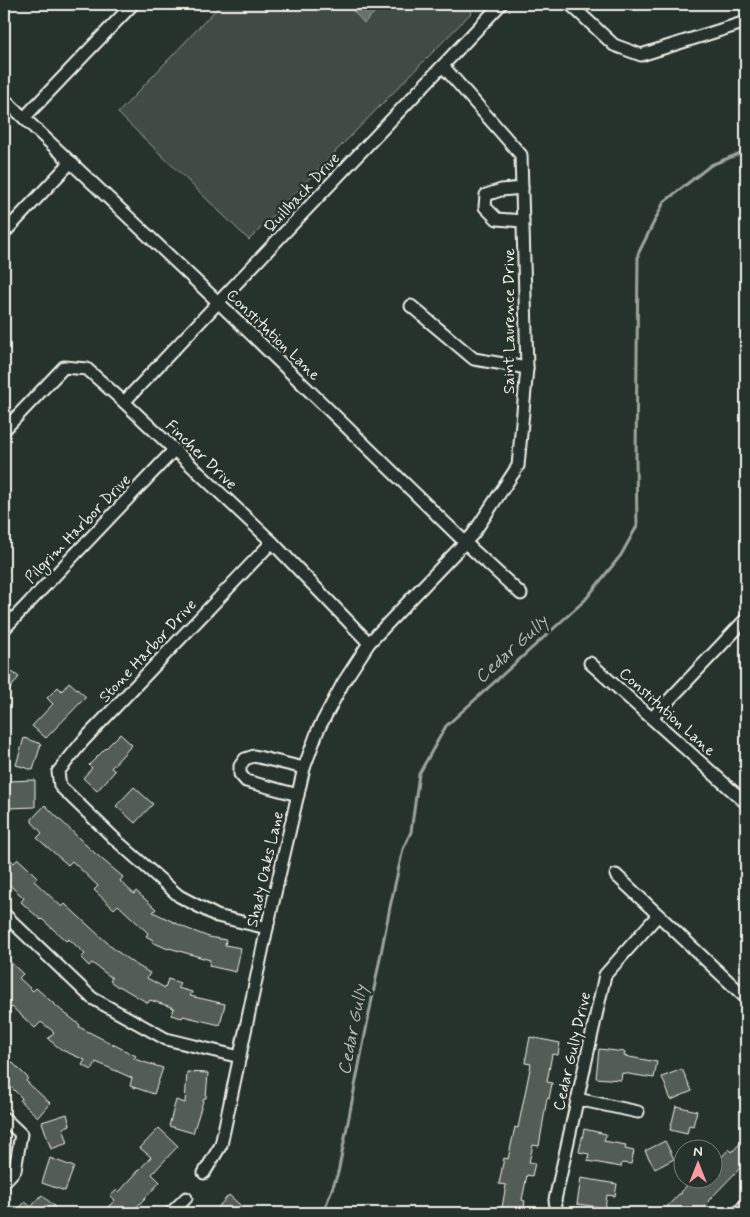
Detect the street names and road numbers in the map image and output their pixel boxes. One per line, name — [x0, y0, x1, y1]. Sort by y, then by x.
street label: Quillback Drive — [259, 148, 345, 238]
street label: Saint Laurence Drive — [499, 248, 520, 394]
street label: Constitution Lane — [221, 285, 325, 386]
street label: Fincher Drive — [161, 416, 241, 494]
street label: Pilgrim Harbor Drive — [20, 470, 136, 589]
street label: Stone Harbor Drive — [95, 595, 202, 707]
street label: Constitution Lane — [614, 663, 720, 761]
street label: Shady Oaks Lane — [242, 809, 289, 929]
street label: Cedar Gully Drive — [549, 990, 596, 1113]

